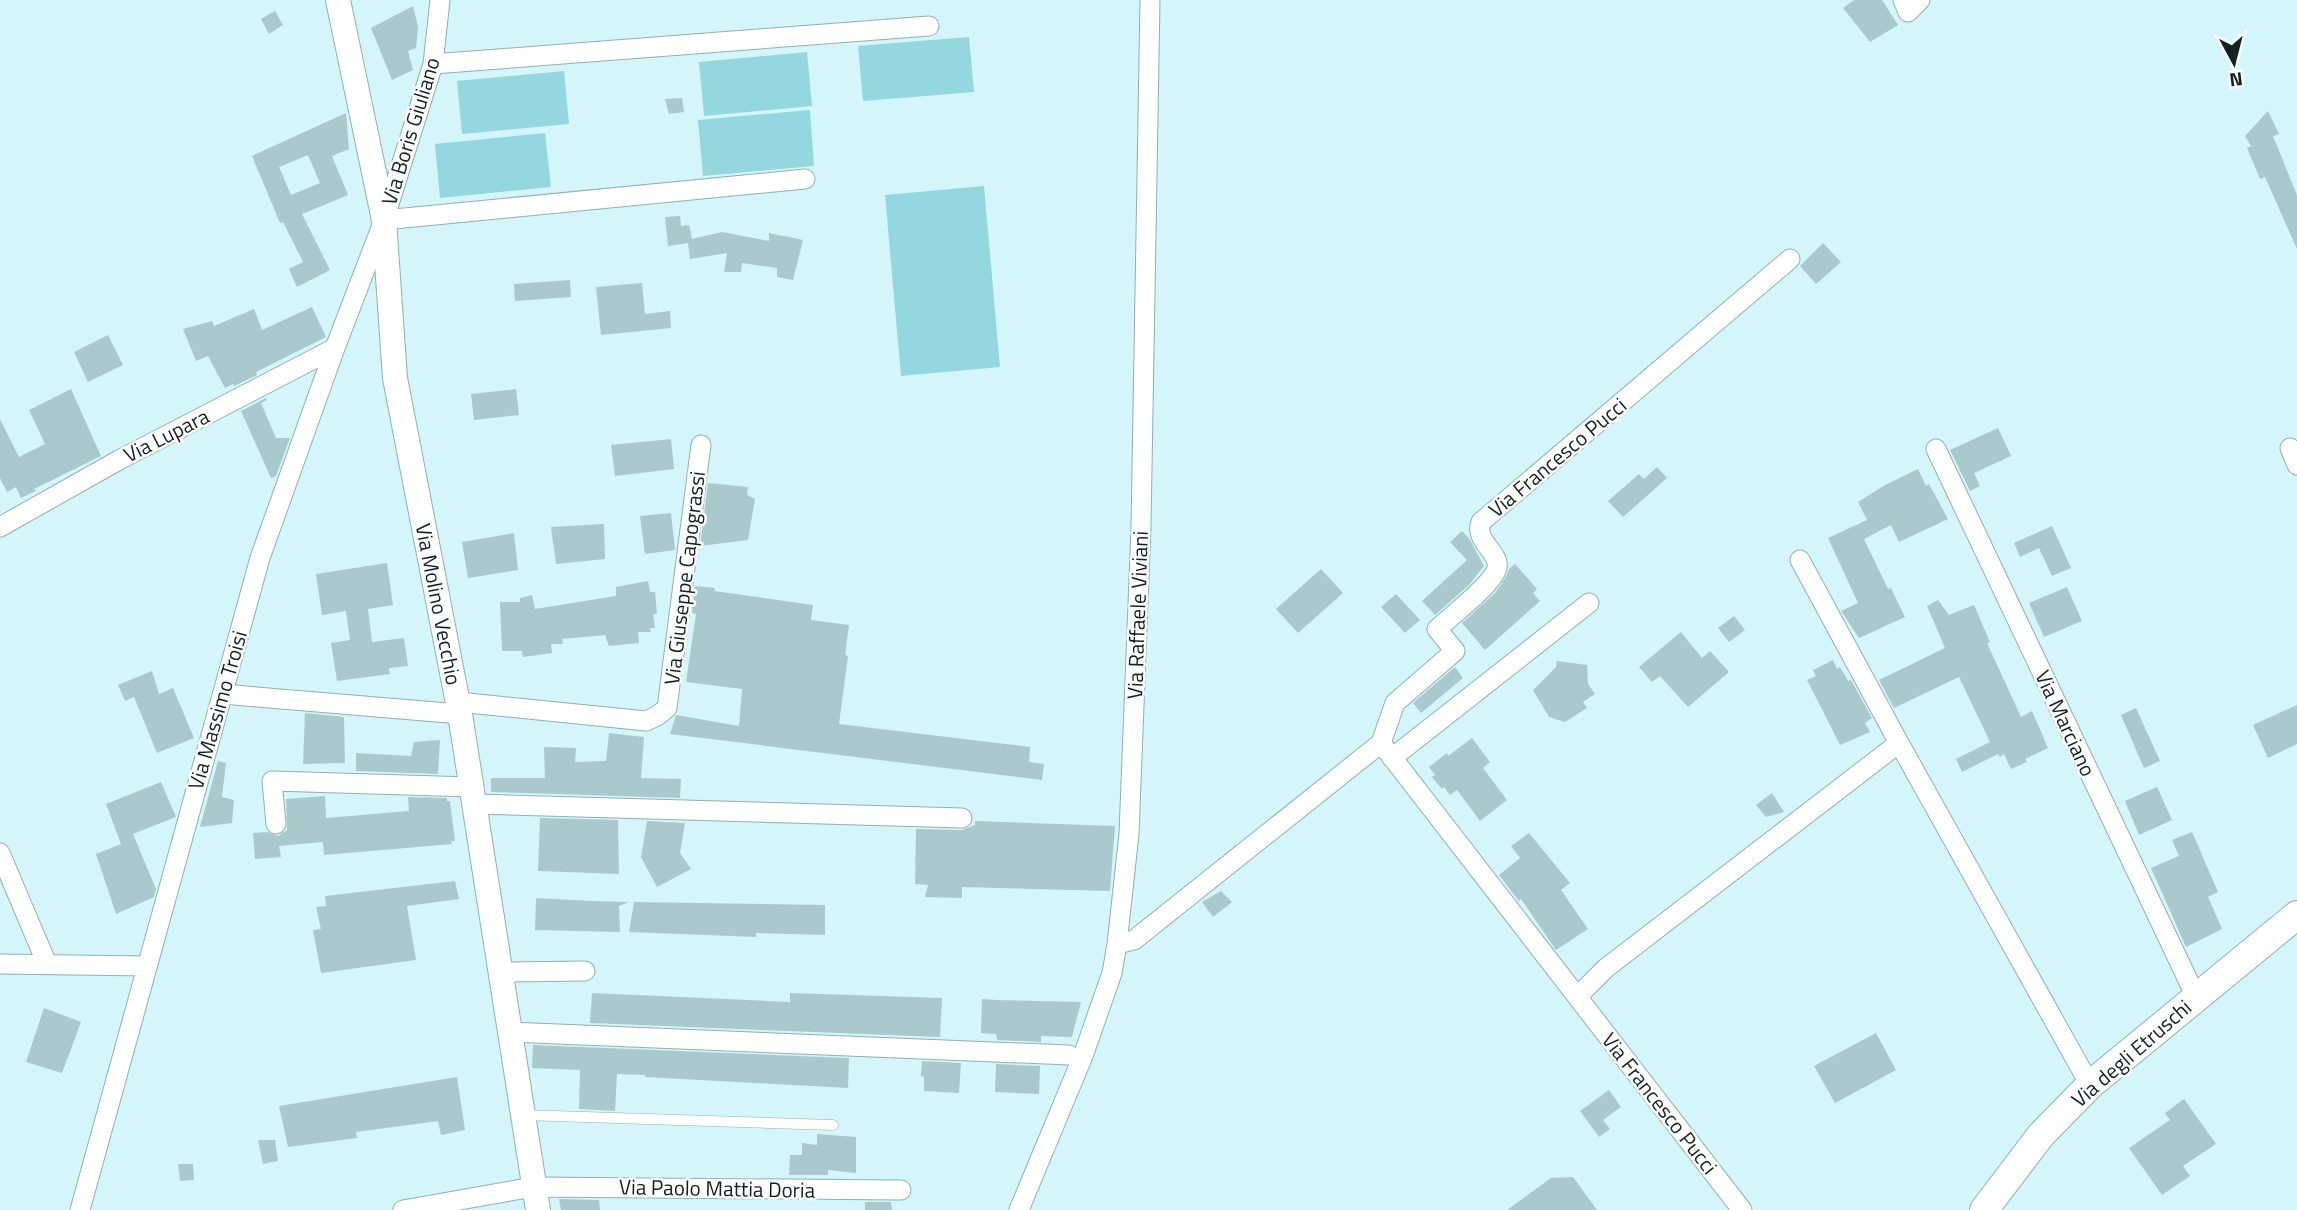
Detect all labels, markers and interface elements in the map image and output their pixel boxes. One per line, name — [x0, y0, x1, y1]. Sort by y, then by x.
north arrow — [2199, 28, 2269, 98]
street label: Via Boris Giuliano — [372, 53, 448, 209]
text: N — [2228, 65, 2244, 96]
street label: Via Francesco Pucci — [1481, 389, 1633, 525]
street label: Via Lupara — [118, 400, 215, 470]
street label: Via Giuseppe Capograssi — [655, 469, 713, 687]
street label: Via Molino Vecchio — [408, 520, 470, 688]
street label: Via Raffaele Viviani — [1118, 530, 1156, 700]
street label: Via Massimo Troisi — [179, 627, 255, 793]
street label: Via Marciano — [2027, 665, 2105, 781]
street label: Via degli Etruschi — [2064, 992, 2198, 1114]
street label: Via Francesco Pucci — [1594, 1025, 1726, 1181]
street label: Via Paolo Mattia Doria — [619, 1170, 816, 1206]

